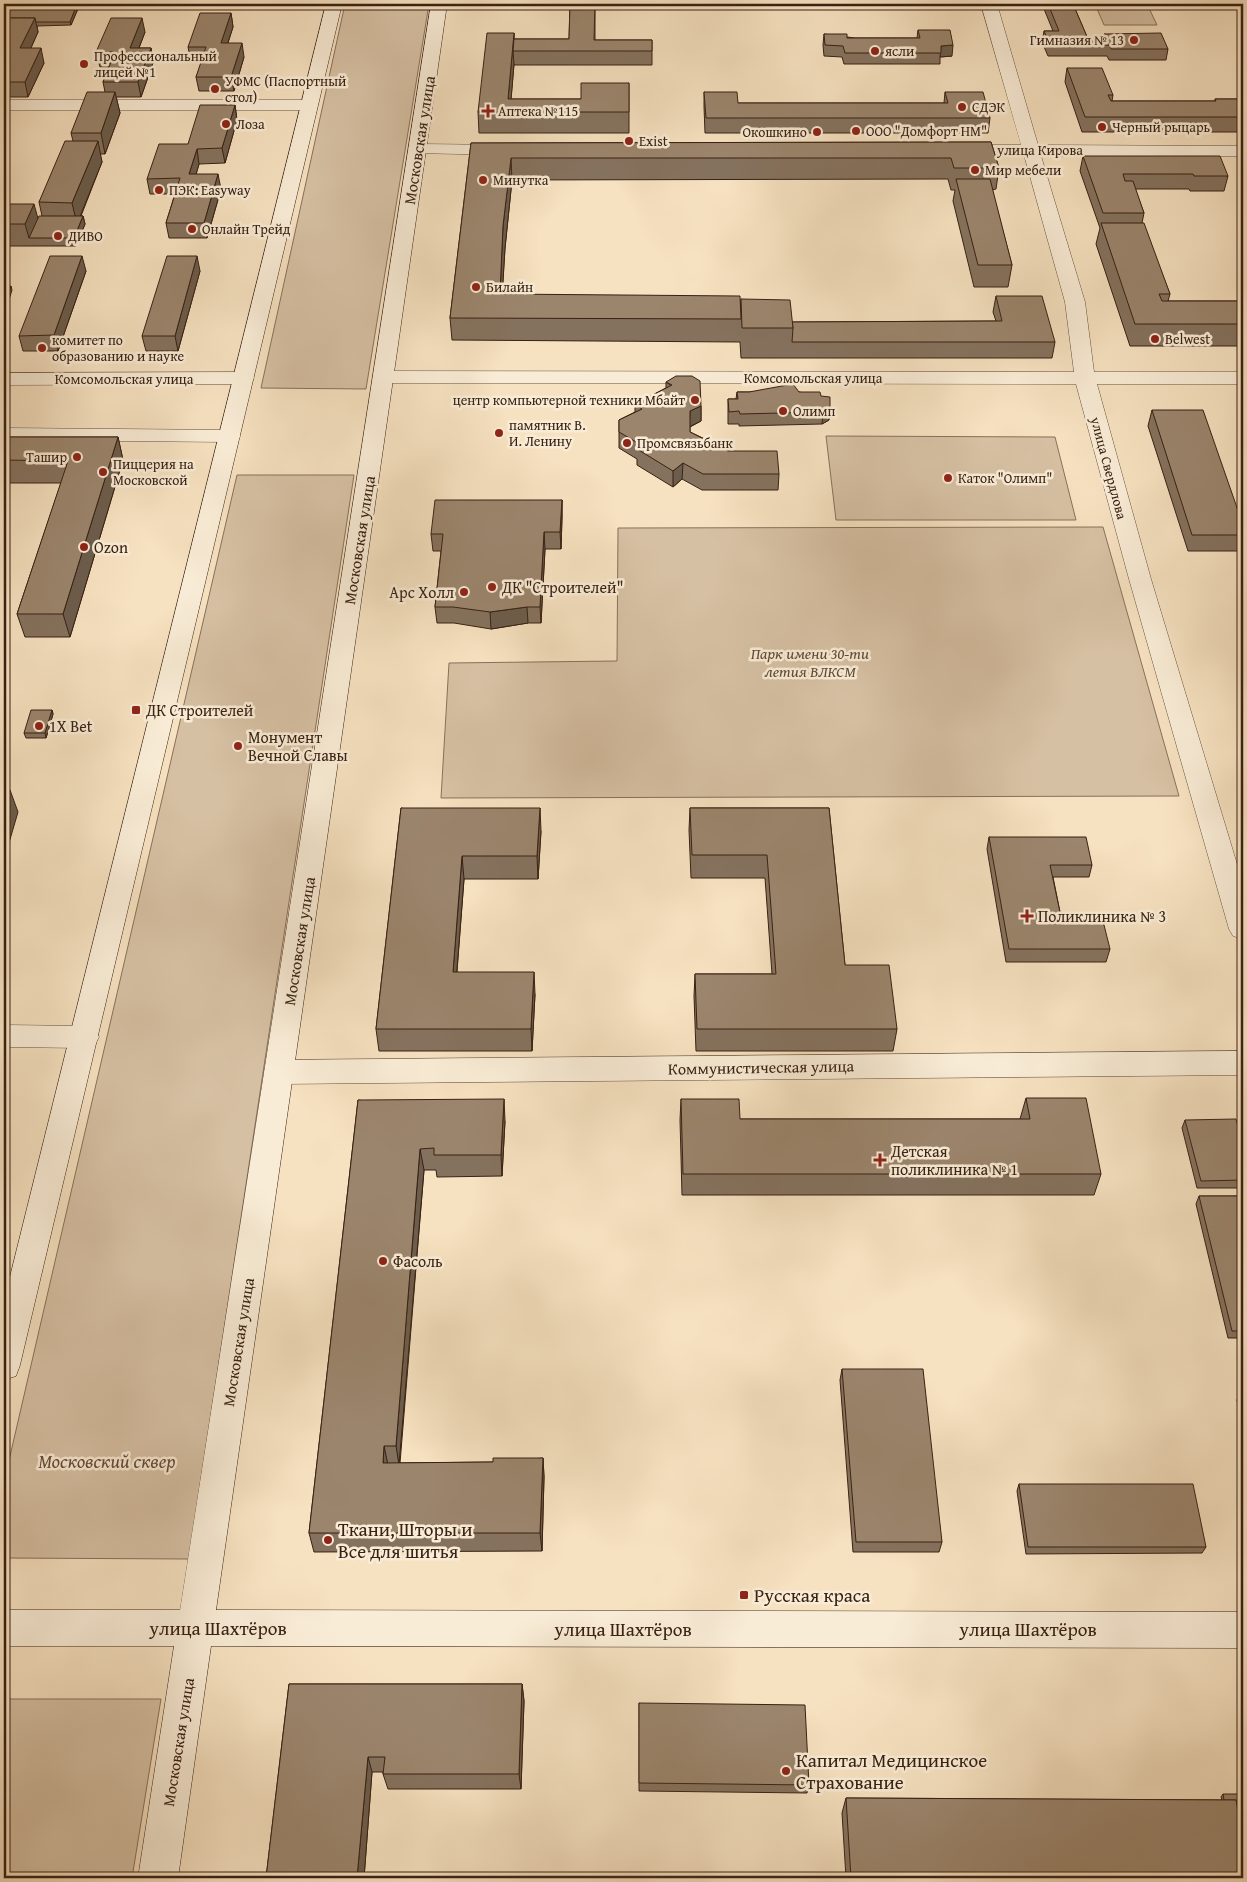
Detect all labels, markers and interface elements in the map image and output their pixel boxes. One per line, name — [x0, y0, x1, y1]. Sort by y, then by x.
place label: Гимназия № 13 — [1030, 30, 1124, 50]
marker: Гимназия № 13 — [1128, 34, 1140, 46]
place label: ясли — [884, 41, 914, 61]
marker: ясли — [869, 45, 881, 57]
place label: Профессиональный лицей №1 — [94, 46, 217, 82]
marker: Профессиональный лицей №1 — [78, 58, 90, 70]
place label: УФМС (Паспортный стол) — [225, 71, 346, 107]
street label: Московская улица — [397, 74, 441, 206]
marker: УФМС (Паспортный стол) — [209, 83, 221, 95]
place label: СДЭК — [972, 97, 1006, 117]
place label: Аптека №115 — [498, 101, 578, 121]
marker: СДЭК — [956, 101, 968, 113]
marker: Аптека №115 — [482, 105, 494, 117]
place label: Лоза — [236, 114, 265, 134]
place label: Черный рыцарь — [1112, 117, 1211, 137]
marker: Лоза — [220, 118, 232, 130]
place label: ООО "Домфорт НМ" — [866, 121, 987, 141]
marker: Черный рыцарь — [1096, 121, 1108, 133]
place label: Окошкино — [743, 122, 807, 142]
marker: ООО "Домфорт НМ" — [850, 125, 862, 137]
marker: Окошкино — [811, 126, 823, 138]
place label: Exist — [639, 131, 668, 151]
marker: Exist — [623, 135, 635, 147]
street label: улица Кирова — [996, 140, 1083, 160]
place label: Мир мебели — [985, 160, 1061, 180]
marker: Мир мебели — [969, 164, 981, 176]
place label: Минутка — [493, 170, 549, 190]
marker: Минутка — [477, 174, 489, 186]
place label: ПЭК: Easyway — [169, 180, 251, 200]
marker: ПЭК: Easyway — [153, 184, 165, 196]
place label: Онлайн Трейд — [202, 219, 291, 239]
marker: Онлайн Трейд — [186, 223, 198, 235]
place label: ДИВО — [67, 226, 103, 246]
marker: ДИВО — [52, 230, 64, 242]
place label: Билайн — [486, 277, 533, 297]
marker: Билайн — [470, 281, 482, 293]
place label: Belwest — [1165, 329, 1210, 349]
place label: комитет по образованию и науке — [52, 330, 185, 366]
marker: Belwest — [1149, 333, 1161, 345]
marker: комитет по образованию и науке — [36, 342, 48, 354]
street label: Комсомольская улица — [744, 368, 883, 388]
street label: Комсомольская улица — [55, 369, 194, 389]
place label: центр компьютерной техники Мбайт — [453, 390, 685, 410]
marker: центр компьютерной техники Мбайт — [689, 394, 701, 406]
place label: Олимп — [793, 401, 836, 421]
marker: Олимп — [777, 405, 789, 417]
street label: улица Свердлова — [1085, 414, 1132, 522]
place label: памятник В. И. Ленину — [509, 415, 586, 451]
marker: памятник В. И. Ленину — [493, 427, 505, 439]
place label: Промсвязьбанк — [637, 433, 733, 453]
marker: Промсвязьбанк — [621, 437, 633, 449]
place label: Ташир — [26, 447, 67, 467]
marker: Ташир — [71, 451, 83, 463]
place label: Пиццерия на Московской — [113, 454, 194, 490]
marker: Пиццерия на Московской — [97, 466, 109, 478]
place label: Каток "Олимп" — [958, 468, 1052, 488]
marker: Каток "Олимп" — [942, 472, 954, 484]
street label: Московская улица — [337, 474, 381, 606]
place label: Ozon — [94, 535, 128, 559]
marker: Ozon — [78, 541, 90, 553]
place label: ДК "Строителей" — [501, 575, 623, 599]
place label: Арс Холл — [389, 580, 454, 604]
marker: ДК "Строителей" — [486, 581, 498, 593]
marker: Арс Холл — [458, 586, 470, 598]
park label: Парк имени 30-ти летия ВЛКСМ — [751, 641, 869, 683]
place label: ДК Строителей — [145, 698, 254, 722]
marker: ДК Строителей — [130, 704, 142, 716]
place label: 1X Bet — [49, 714, 93, 738]
marker: 1X Bet — [33, 720, 45, 732]
place label: Монумент Вечной Славы — [248, 725, 348, 767]
marker: Монумент Вечной Славы — [232, 740, 244, 752]
street label: Московская улица — [277, 875, 321, 1007]
place label: Поликлиника № 3 — [1038, 904, 1166, 928]
marker: Поликлиника № 3 — [1020, 909, 1034, 923]
street label: Коммунистическая улица — [668, 1053, 855, 1081]
place label: Детская поликлиника № 1 — [890, 1139, 1018, 1181]
marker: Детская поликлиника № 1 — [873, 1153, 887, 1167]
place label: Фасоль — [393, 1249, 443, 1273]
marker: Фасоль — [377, 1255, 389, 1267]
street label: Московская улица — [216, 1276, 260, 1408]
park label: Московский сквер — [38, 1447, 176, 1475]
place label: Ткани, Шторы и Все для шитья — [338, 1515, 473, 1565]
marker: Ткани, Шторы и Все для шитья — [322, 1534, 334, 1546]
place label: Русская краса — [754, 1581, 870, 1609]
marker: Русская краса — [738, 1589, 750, 1601]
street label: улица Шахтёров — [148, 1614, 287, 1642]
street label: улица Шахтёров — [553, 1615, 692, 1643]
street label: улица Шахтёров — [958, 1615, 1097, 1643]
street label: Московская улица — [156, 1676, 200, 1808]
place label: Капитал Медицинское Страхование — [796, 1746, 987, 1796]
marker: Капитал Медицинское Страхование — [780, 1765, 792, 1777]

